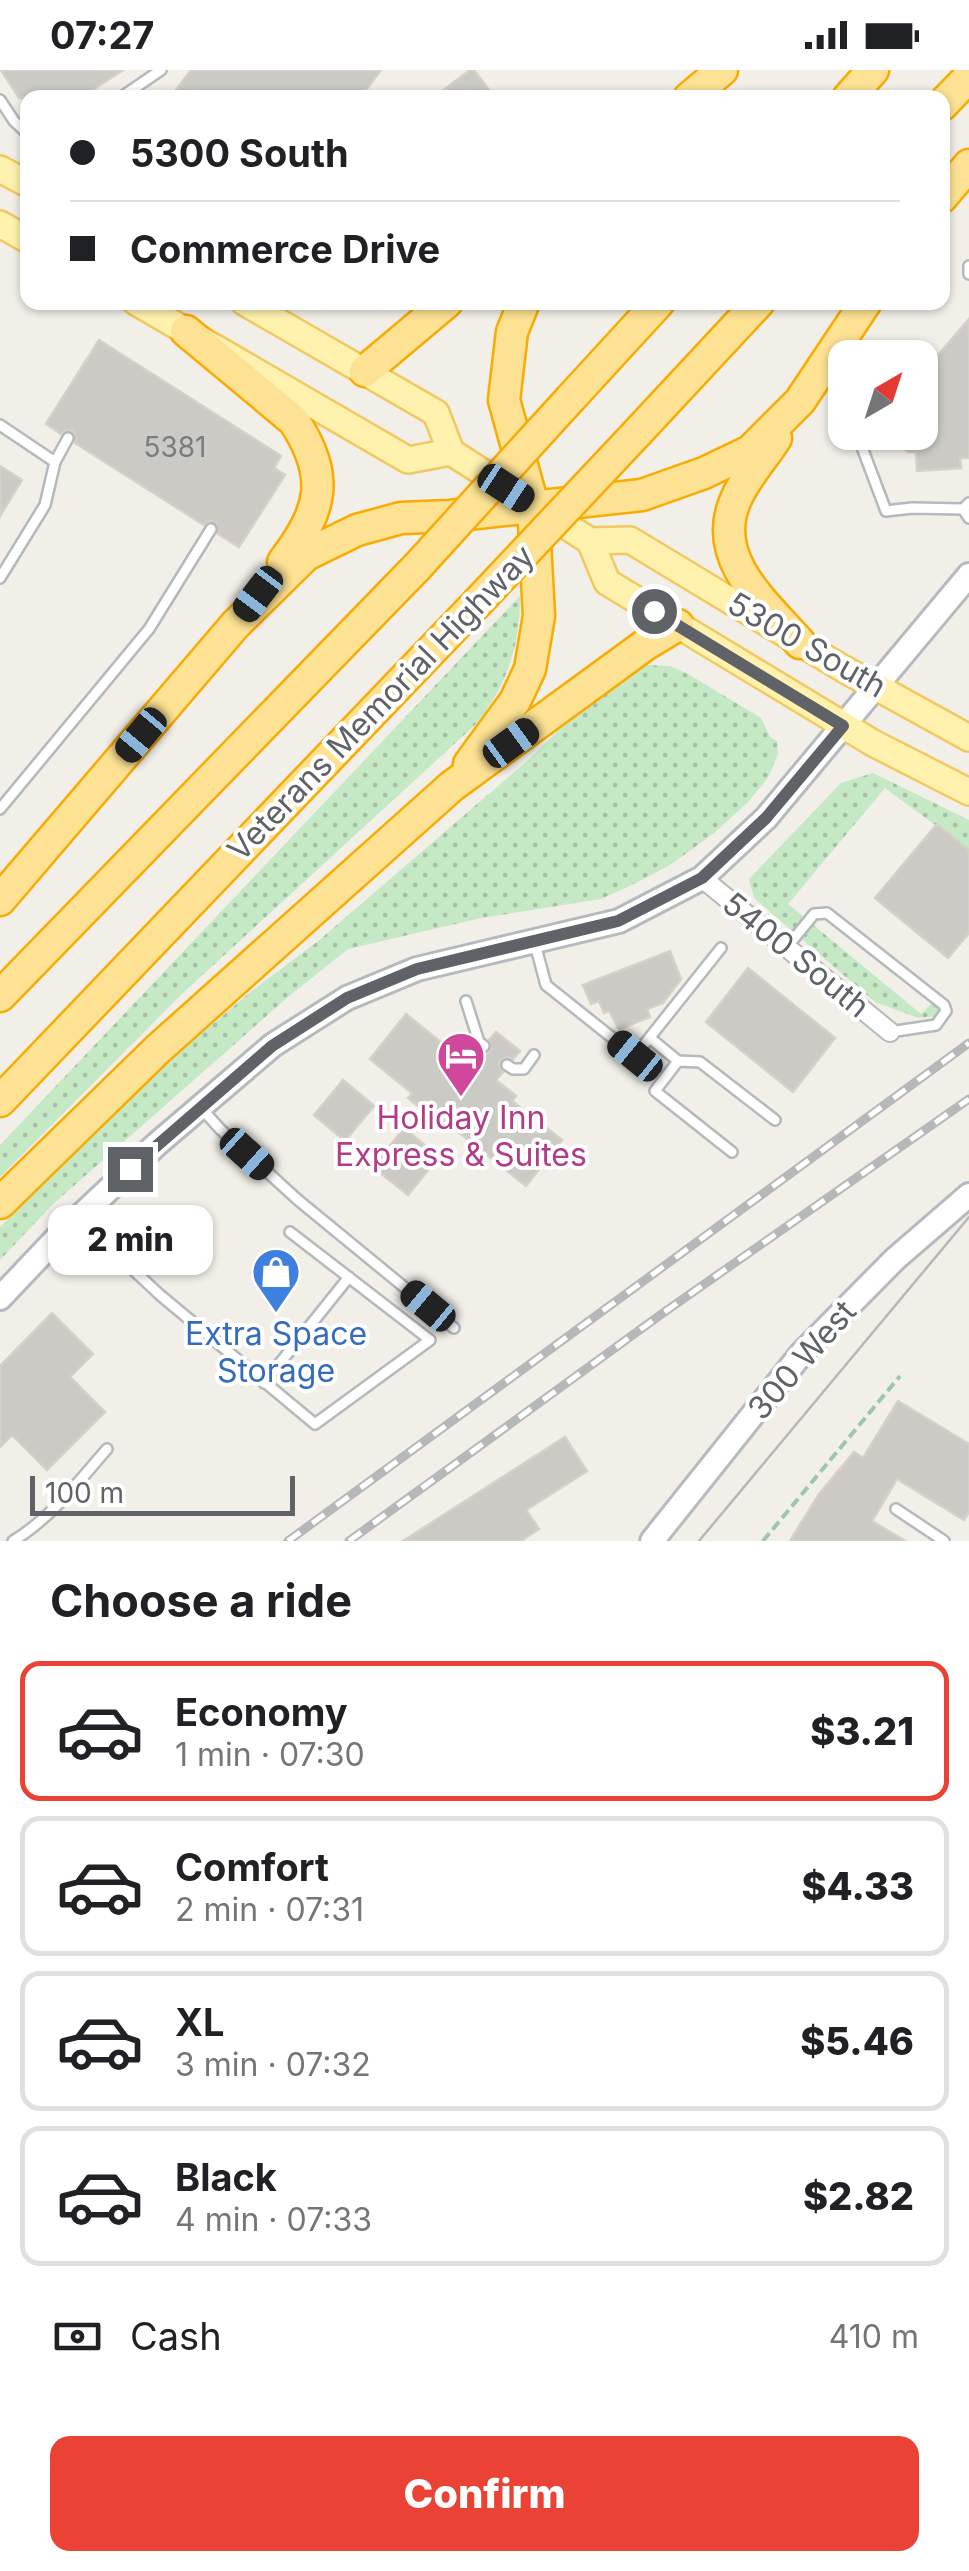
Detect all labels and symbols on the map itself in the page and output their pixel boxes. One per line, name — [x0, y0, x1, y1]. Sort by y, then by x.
north arrow — [828, 340, 938, 450]
house number: 5381 — [143, 430, 207, 464]
car — [473, 459, 539, 517]
street label: Veterans Memorial Highway — [219, 536, 542, 869]
car — [228, 561, 288, 627]
street label: 5300 South — [721, 584, 893, 706]
route start — [632, 589, 677, 634]
car — [110, 702, 172, 768]
car — [478, 713, 544, 773]
street label: 5400 South — [715, 884, 878, 1026]
car — [602, 1025, 668, 1087]
hotel icon: Holiday Inn Express & Suites — [435, 1030, 487, 1098]
place label: Holiday Inn Express & Suites — [335, 1098, 587, 1174]
car — [215, 1123, 279, 1185]
route end — [108, 1147, 153, 1192]
callout: 2 min — [48, 1204, 212, 1274]
shop icon: Extra Space Storage — [250, 1246, 302, 1314]
car — [395, 1275, 461, 1337]
street label: 300 West — [739, 1292, 864, 1427]
place label: Extra Space Storage — [185, 1314, 367, 1390]
scale bar — [30, 1471, 295, 1516]

